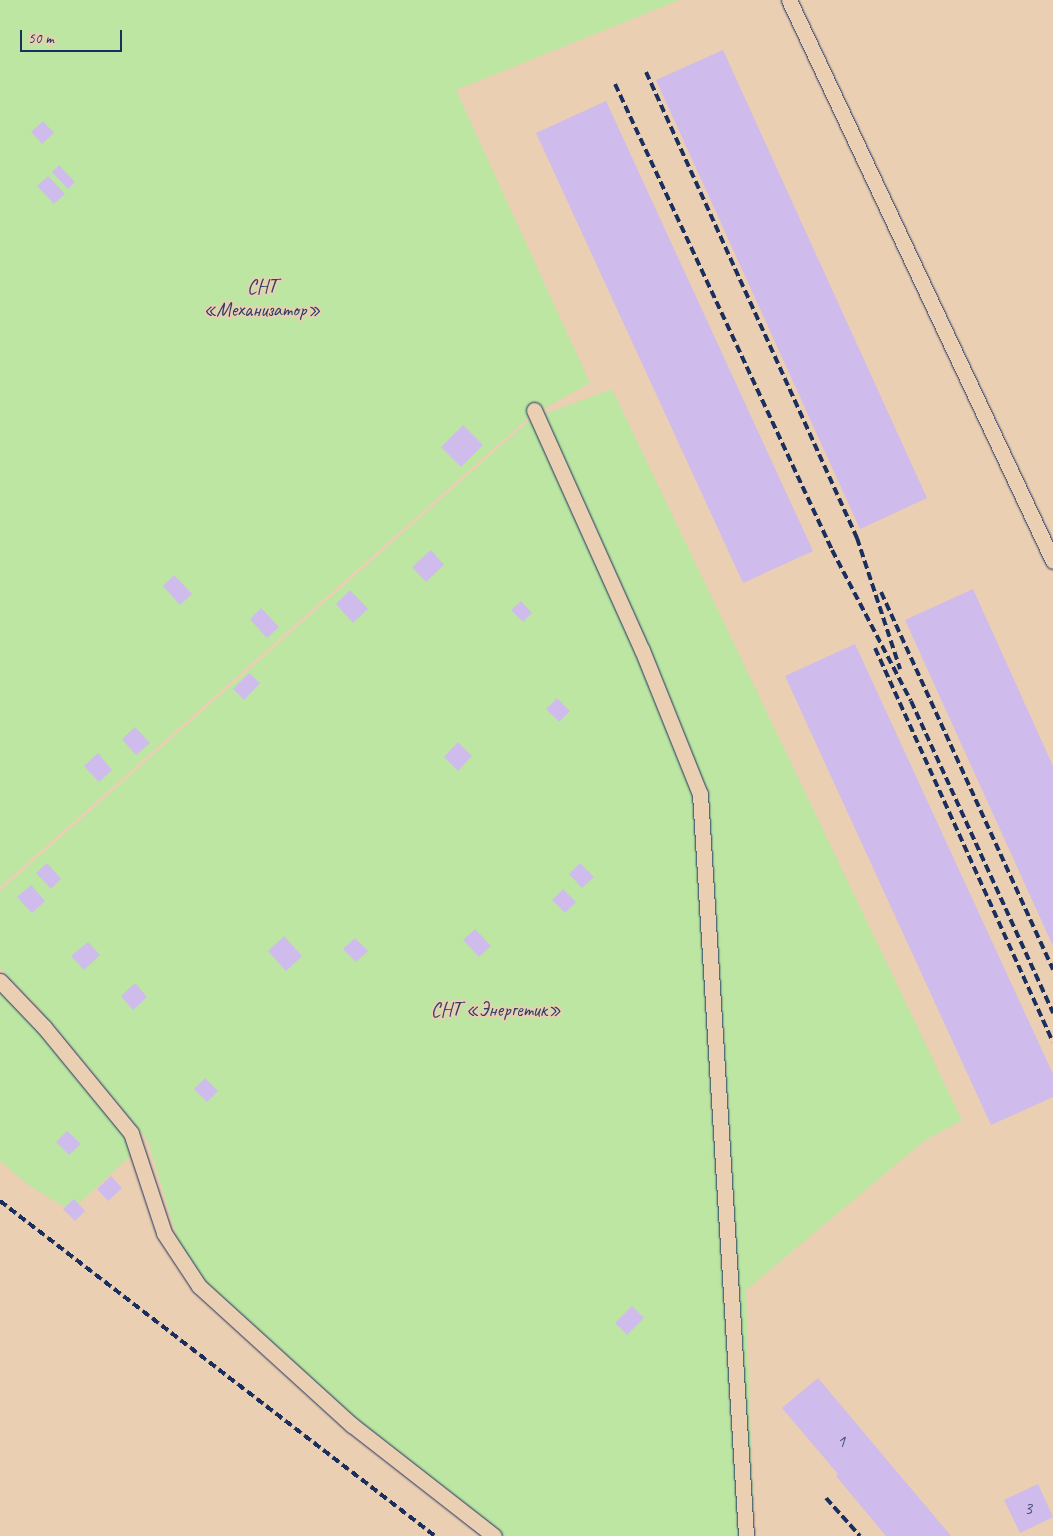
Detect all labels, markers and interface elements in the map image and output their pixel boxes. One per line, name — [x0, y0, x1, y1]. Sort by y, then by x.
scale bar — [22, 20, 125, 52]
text: 50 m — [28, 29, 54, 48]
park label: СНТ «Механизатор» — [203, 275, 321, 322]
park label: СНТ «Энергетик» — [431, 997, 561, 1021]
house number: 1 — [837, 1430, 845, 1452]
house number: 3 — [1024, 1497, 1032, 1519]

